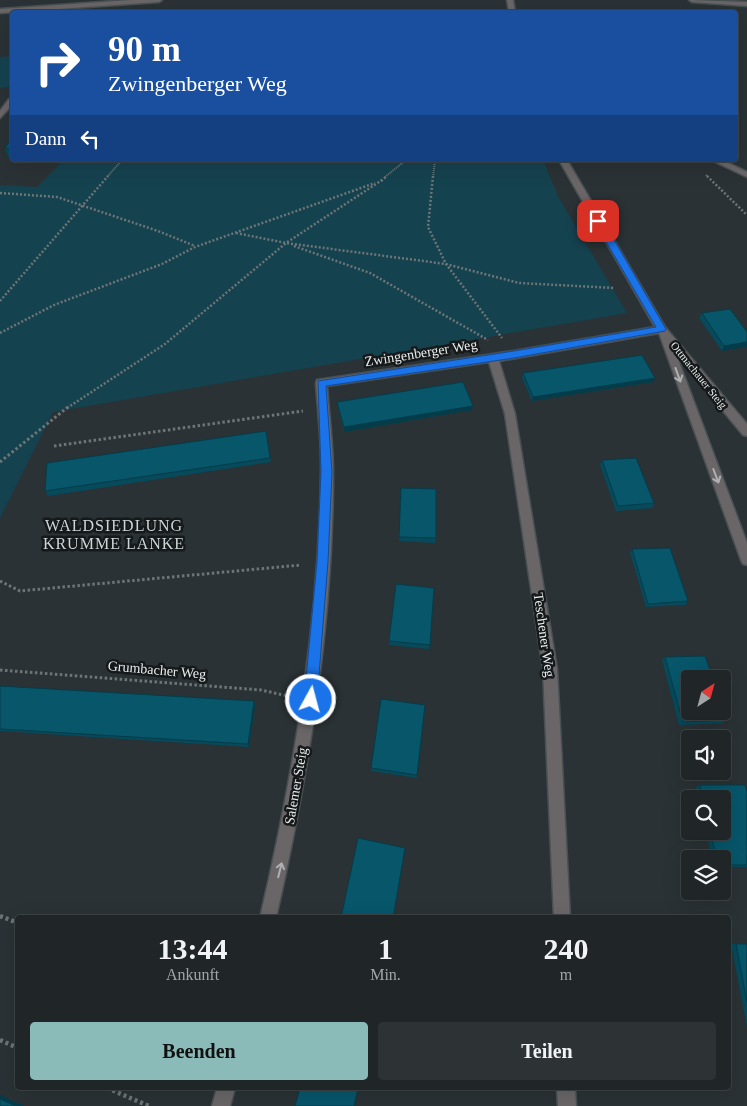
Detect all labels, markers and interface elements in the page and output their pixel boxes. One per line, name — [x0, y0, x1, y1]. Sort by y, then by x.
icon: right — [25, 30, 90, 95]
text: 90 m — [108, 30, 181, 69]
text: Zwingenberger Weg — [108, 71, 287, 96]
icon: left — [76, 125, 104, 153]
text: Dann — [25, 128, 66, 149]
pin — [577, 200, 619, 242]
icon: arrive — [584, 207, 612, 235]
street label: Zwingenberger Weg — [364, 337, 478, 369]
street label: Ottmachauer Steig — [668, 339, 730, 411]
one-way arrow — [674, 367, 683, 382]
one-way arrow — [712, 467, 721, 483]
district label: WALDSIEDLUNG KRUMME LANKE — [43, 517, 185, 552]
street label: Teschener Weg — [531, 592, 557, 678]
street label: Grumbacher Weg — [107, 658, 207, 682]
north arrow — [681, 670, 731, 720]
map controls — [681, 670, 731, 900]
position arrow — [284, 673, 336, 725]
button: sound — [681, 730, 731, 780]
street label: Salemer Steig — [282, 746, 310, 826]
button: search — [681, 790, 731, 840]
button: layers — [681, 850, 731, 900]
one-way arrow — [276, 863, 285, 879]
text: 13:44 — [158, 932, 228, 965]
text: 1 — [378, 932, 393, 965]
text: 240 — [543, 932, 588, 965]
text: Ankunft — [166, 966, 219, 983]
text: Min. — [370, 966, 401, 983]
text: m — [560, 966, 572, 983]
button: Beenden — [30, 1022, 368, 1080]
button: Teilen — [378, 1022, 716, 1080]

